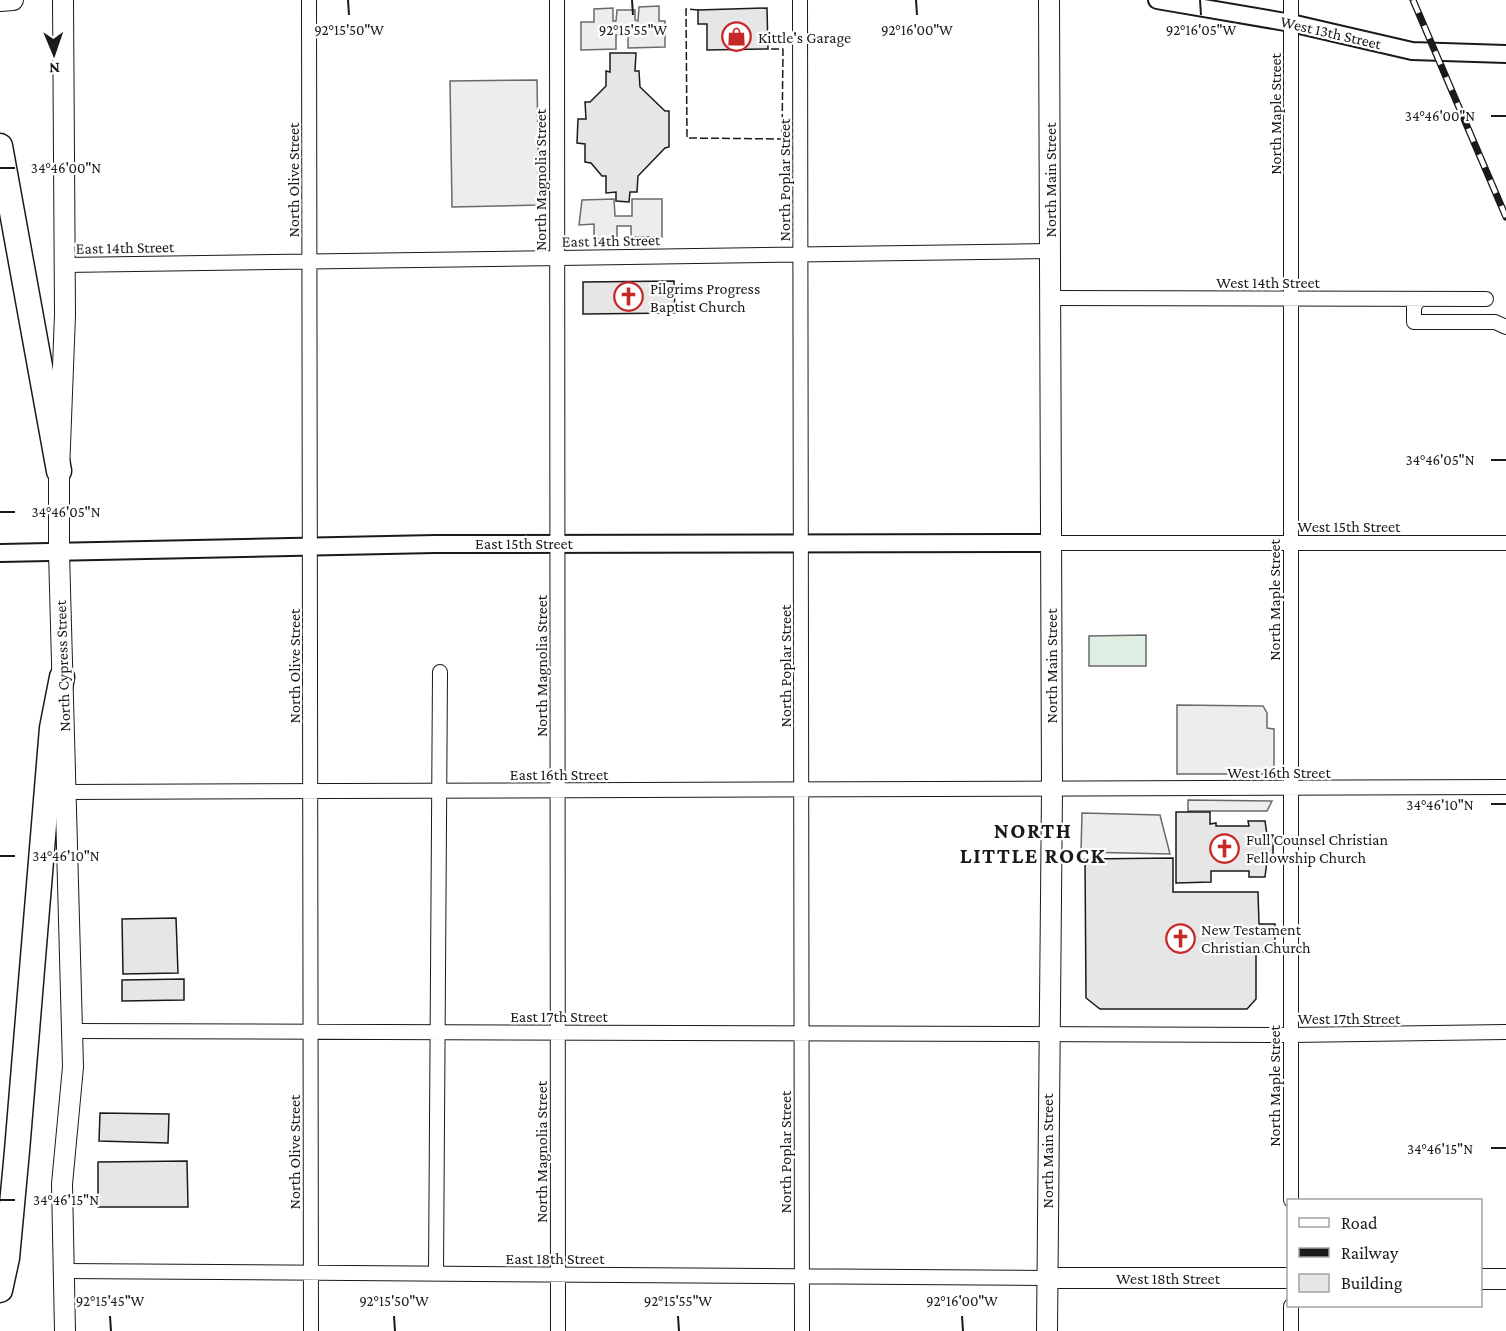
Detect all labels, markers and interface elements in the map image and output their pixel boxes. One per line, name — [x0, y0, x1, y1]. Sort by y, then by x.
street label: West 13th Street — [1279, 13, 1384, 53]
shop icon: Kittle's Garage — [721, 21, 753, 53]
text: 92°15'50"W — [314, 22, 384, 38]
text: 92°15'55"W — [599, 22, 667, 38]
text: 92°16'00"W — [881, 22, 953, 38]
text: 92°16'05"W — [1166, 22, 1236, 38]
north arrow — [24, 24, 84, 84]
place label: Kittle's Garage — [758, 29, 851, 47]
street label: North Maple Street — [1267, 52, 1285, 175]
text: N — [49, 60, 60, 77]
street label: North Magnolia Street — [532, 108, 550, 251]
text: 34°46'00"N — [1405, 108, 1475, 124]
street label: North Poplar Street — [776, 118, 794, 241]
street label: North Olive Street — [285, 122, 302, 237]
street label: North Main Street — [1042, 122, 1059, 237]
text: 34°46'00"N — [31, 160, 101, 176]
street label: East 14th Street — [562, 231, 661, 250]
street label: East 14th Street — [76, 238, 175, 257]
street label: West 14th Street — [1216, 274, 1320, 291]
place label: Pilgrims Progress Baptist Church — [650, 280, 760, 316]
church icon: Pilgrims Progress Baptist Church — [613, 281, 645, 313]
text: 34°46'05"N — [1405, 452, 1475, 468]
text: 34°46'05"N — [31, 504, 101, 520]
street label: West 15th Street — [1298, 518, 1401, 535]
street label: East 15th Street — [475, 535, 574, 552]
street label: North Maple Street — [1266, 538, 1284, 661]
street label: North Magnolia Street — [533, 594, 551, 737]
street label: North Cypress Street — [52, 599, 74, 732]
street label: North Poplar Street — [777, 604, 795, 727]
street label: North Olive Street — [286, 608, 303, 723]
street label: North Main Street — [1043, 608, 1060, 723]
street label: West 16th Street — [1227, 764, 1331, 781]
street label: East 16th Street — [510, 766, 609, 783]
text: 34°46'10"N — [1406, 797, 1474, 813]
district label: NORTH LITTLE ROCK — [960, 818, 1106, 868]
place label: Full Counsel Christian Fellowship Church — [1246, 831, 1389, 867]
church icon: Full Counsel Christian Fellowship Church — [1209, 832, 1241, 864]
text: 34°46'10"N — [32, 848, 100, 864]
place label: New Testament Christian Church — [1201, 921, 1311, 956]
church icon: New Testament Christian Church — [1164, 922, 1196, 954]
street label: East 17th Street — [510, 1008, 609, 1025]
street label: West 17th Street — [1298, 1010, 1401, 1027]
street label: North Maple Street — [1266, 1024, 1284, 1147]
street label: North Magnolia Street — [533, 1080, 551, 1223]
street label: North Poplar Street — [777, 1090, 795, 1213]
street label: North Main Street — [1039, 1093, 1056, 1208]
street label: North Olive Street — [286, 1094, 303, 1209]
text: 34°46'15"N — [1407, 1141, 1473, 1157]
text: 34°46'15"N — [33, 1192, 99, 1208]
legend — [1287, 1199, 1482, 1307]
text: Road — [1341, 1213, 1378, 1233]
text: Railway — [1341, 1243, 1399, 1263]
street label: East 18th Street — [506, 1250, 605, 1267]
street label: West 18th Street — [1116, 1270, 1221, 1287]
text: Building — [1341, 1273, 1403, 1293]
text: 92°15'45"W — [76, 1293, 145, 1309]
text: 92°15'50"W — [359, 1293, 429, 1309]
text: 92°15'55"W — [644, 1293, 712, 1309]
text: 92°16'00"W — [926, 1293, 998, 1309]

